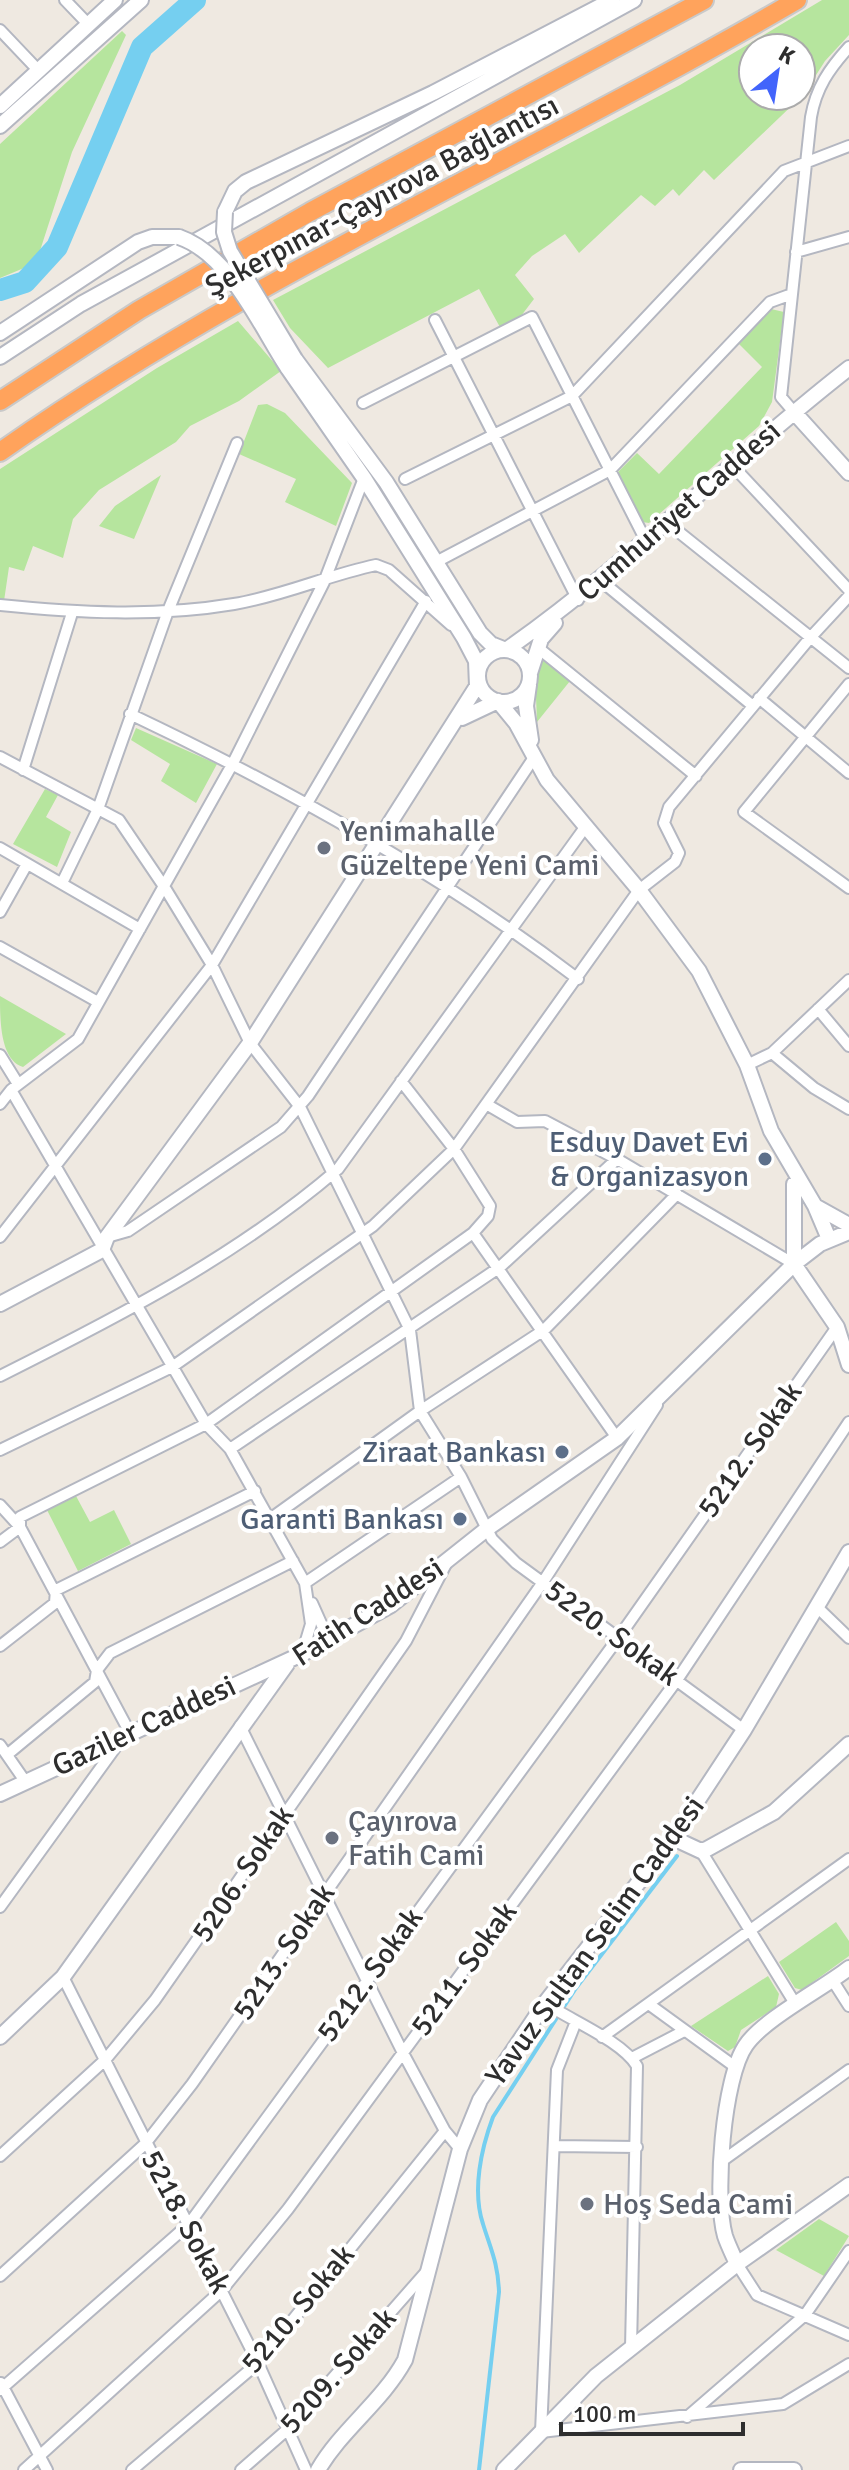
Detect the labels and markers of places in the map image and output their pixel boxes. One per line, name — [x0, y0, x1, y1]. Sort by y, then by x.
place label: Yenimahalle Güzeltepe Yeni Cami — [340, 813, 599, 884]
marker: Yenimahalle Güzeltepe Yeni Cami — [315, 839, 333, 857]
place label: Esduy Davet Evi & Organizasyon — [549, 1124, 749, 1195]
marker: Esduy Davet Evi & Organizasyon — [756, 1150, 774, 1168]
place label: Ziraat Bankası — [362, 1434, 546, 1471]
marker: Ziraat Bankası — [553, 1443, 571, 1461]
place label: Garanti Bankası — [240, 1501, 444, 1538]
marker: Garanti Bankası — [451, 1510, 469, 1528]
place label: Çayırova Fatih Cami — [348, 1803, 485, 1874]
marker: Çayırova Fatih Cami — [323, 1829, 341, 1847]
place label: Hoş Seda Cami — [603, 2186, 793, 2223]
marker: Hoş Seda Cami — [578, 2195, 596, 2213]

